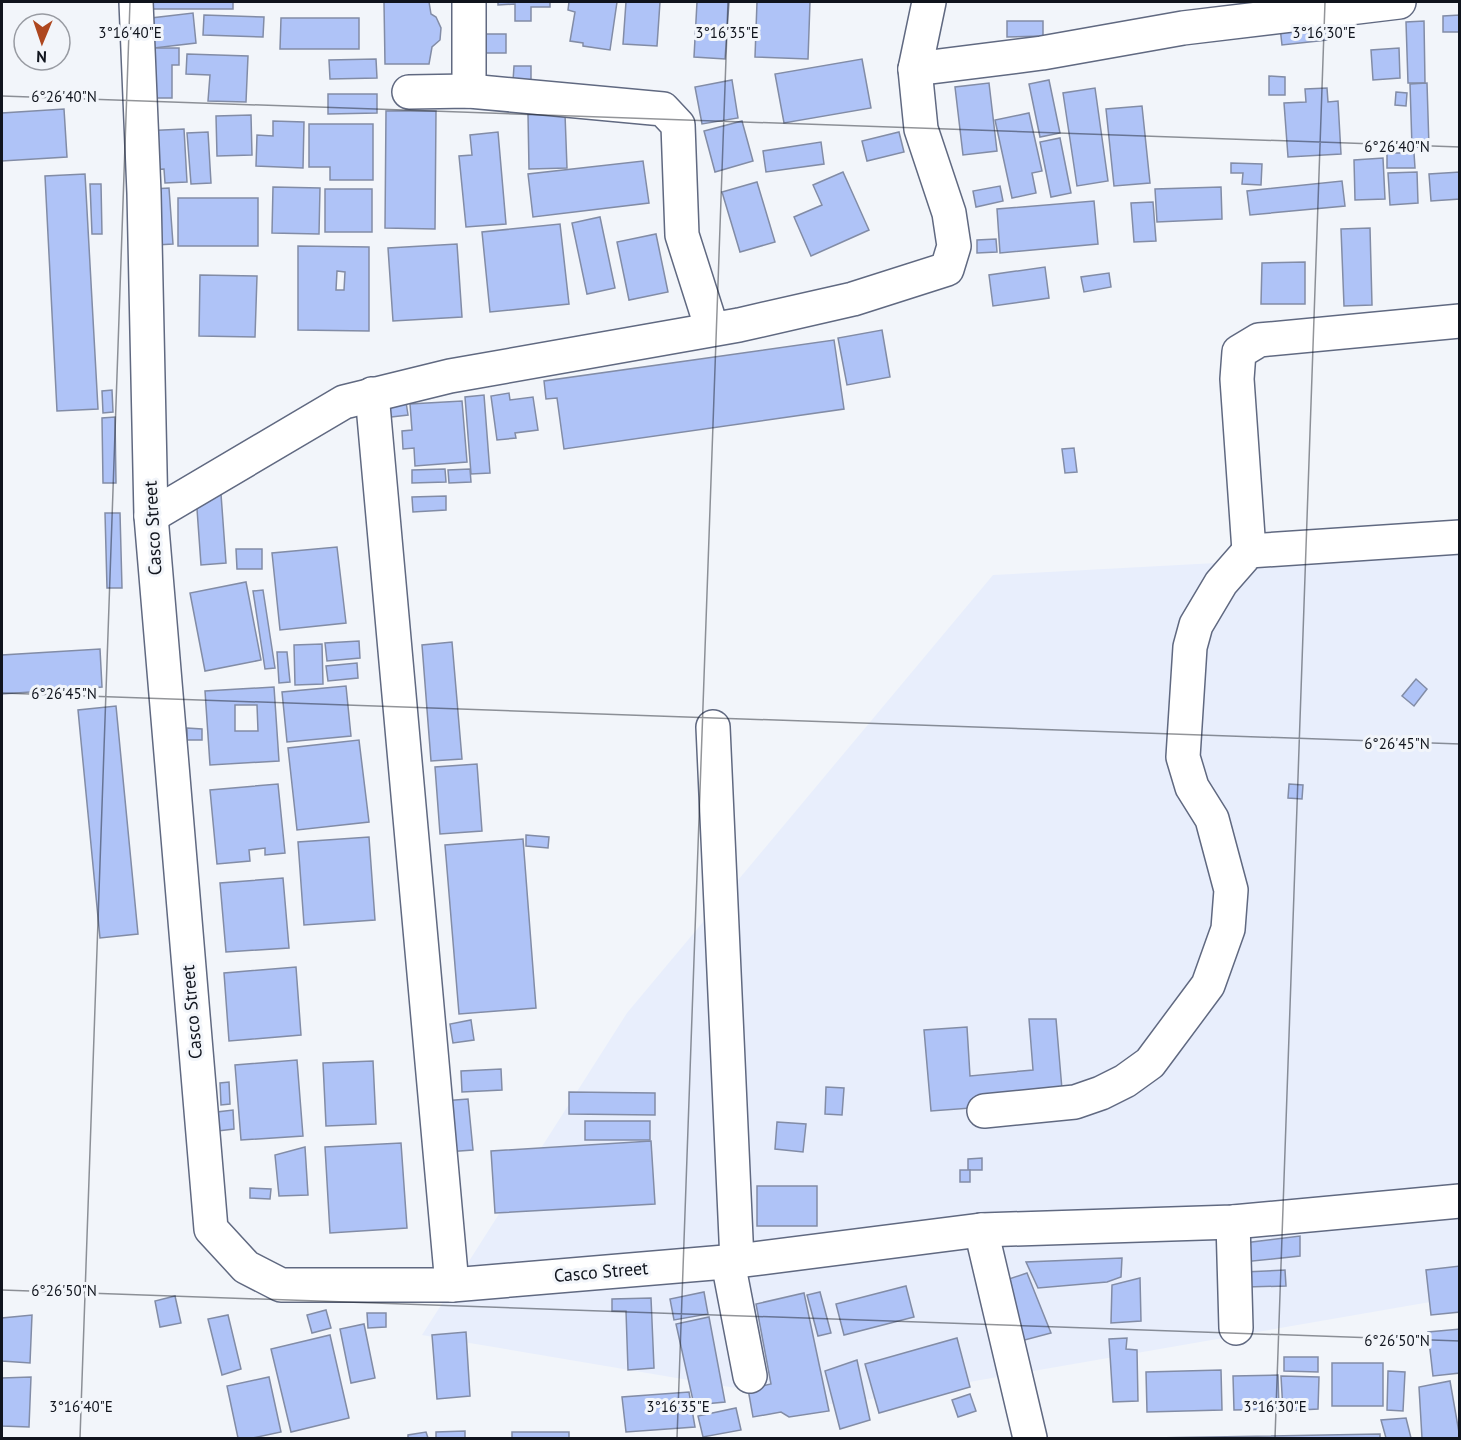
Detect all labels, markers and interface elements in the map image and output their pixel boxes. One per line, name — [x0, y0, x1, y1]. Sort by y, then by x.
north arrow — [12, 12, 72, 72]
text: 3°16'40"E — [98, 23, 162, 42]
text: 3°16'35"E — [695, 23, 759, 42]
text: 3°16'30"E — [1292, 23, 1356, 42]
text: N — [36, 47, 47, 67]
text: 6°26'40"N — [31, 87, 97, 106]
text: 6°26'40"N — [1364, 137, 1430, 156]
street label: Casco Street — [139, 480, 166, 576]
text: 6°26'45"N — [31, 684, 97, 703]
text: 6°26'45"N — [1364, 734, 1430, 753]
street label: Casco Street — [176, 964, 207, 1060]
street label: Casco Street — [553, 1256, 649, 1287]
text: 6°26'50"N — [31, 1281, 97, 1300]
text: 6°26'50"N — [1364, 1331, 1430, 1350]
text: 3°16'40"E — [49, 1397, 113, 1416]
text: 3°16'35"E — [646, 1397, 710, 1416]
text: 3°16'30"E — [1243, 1397, 1307, 1416]

